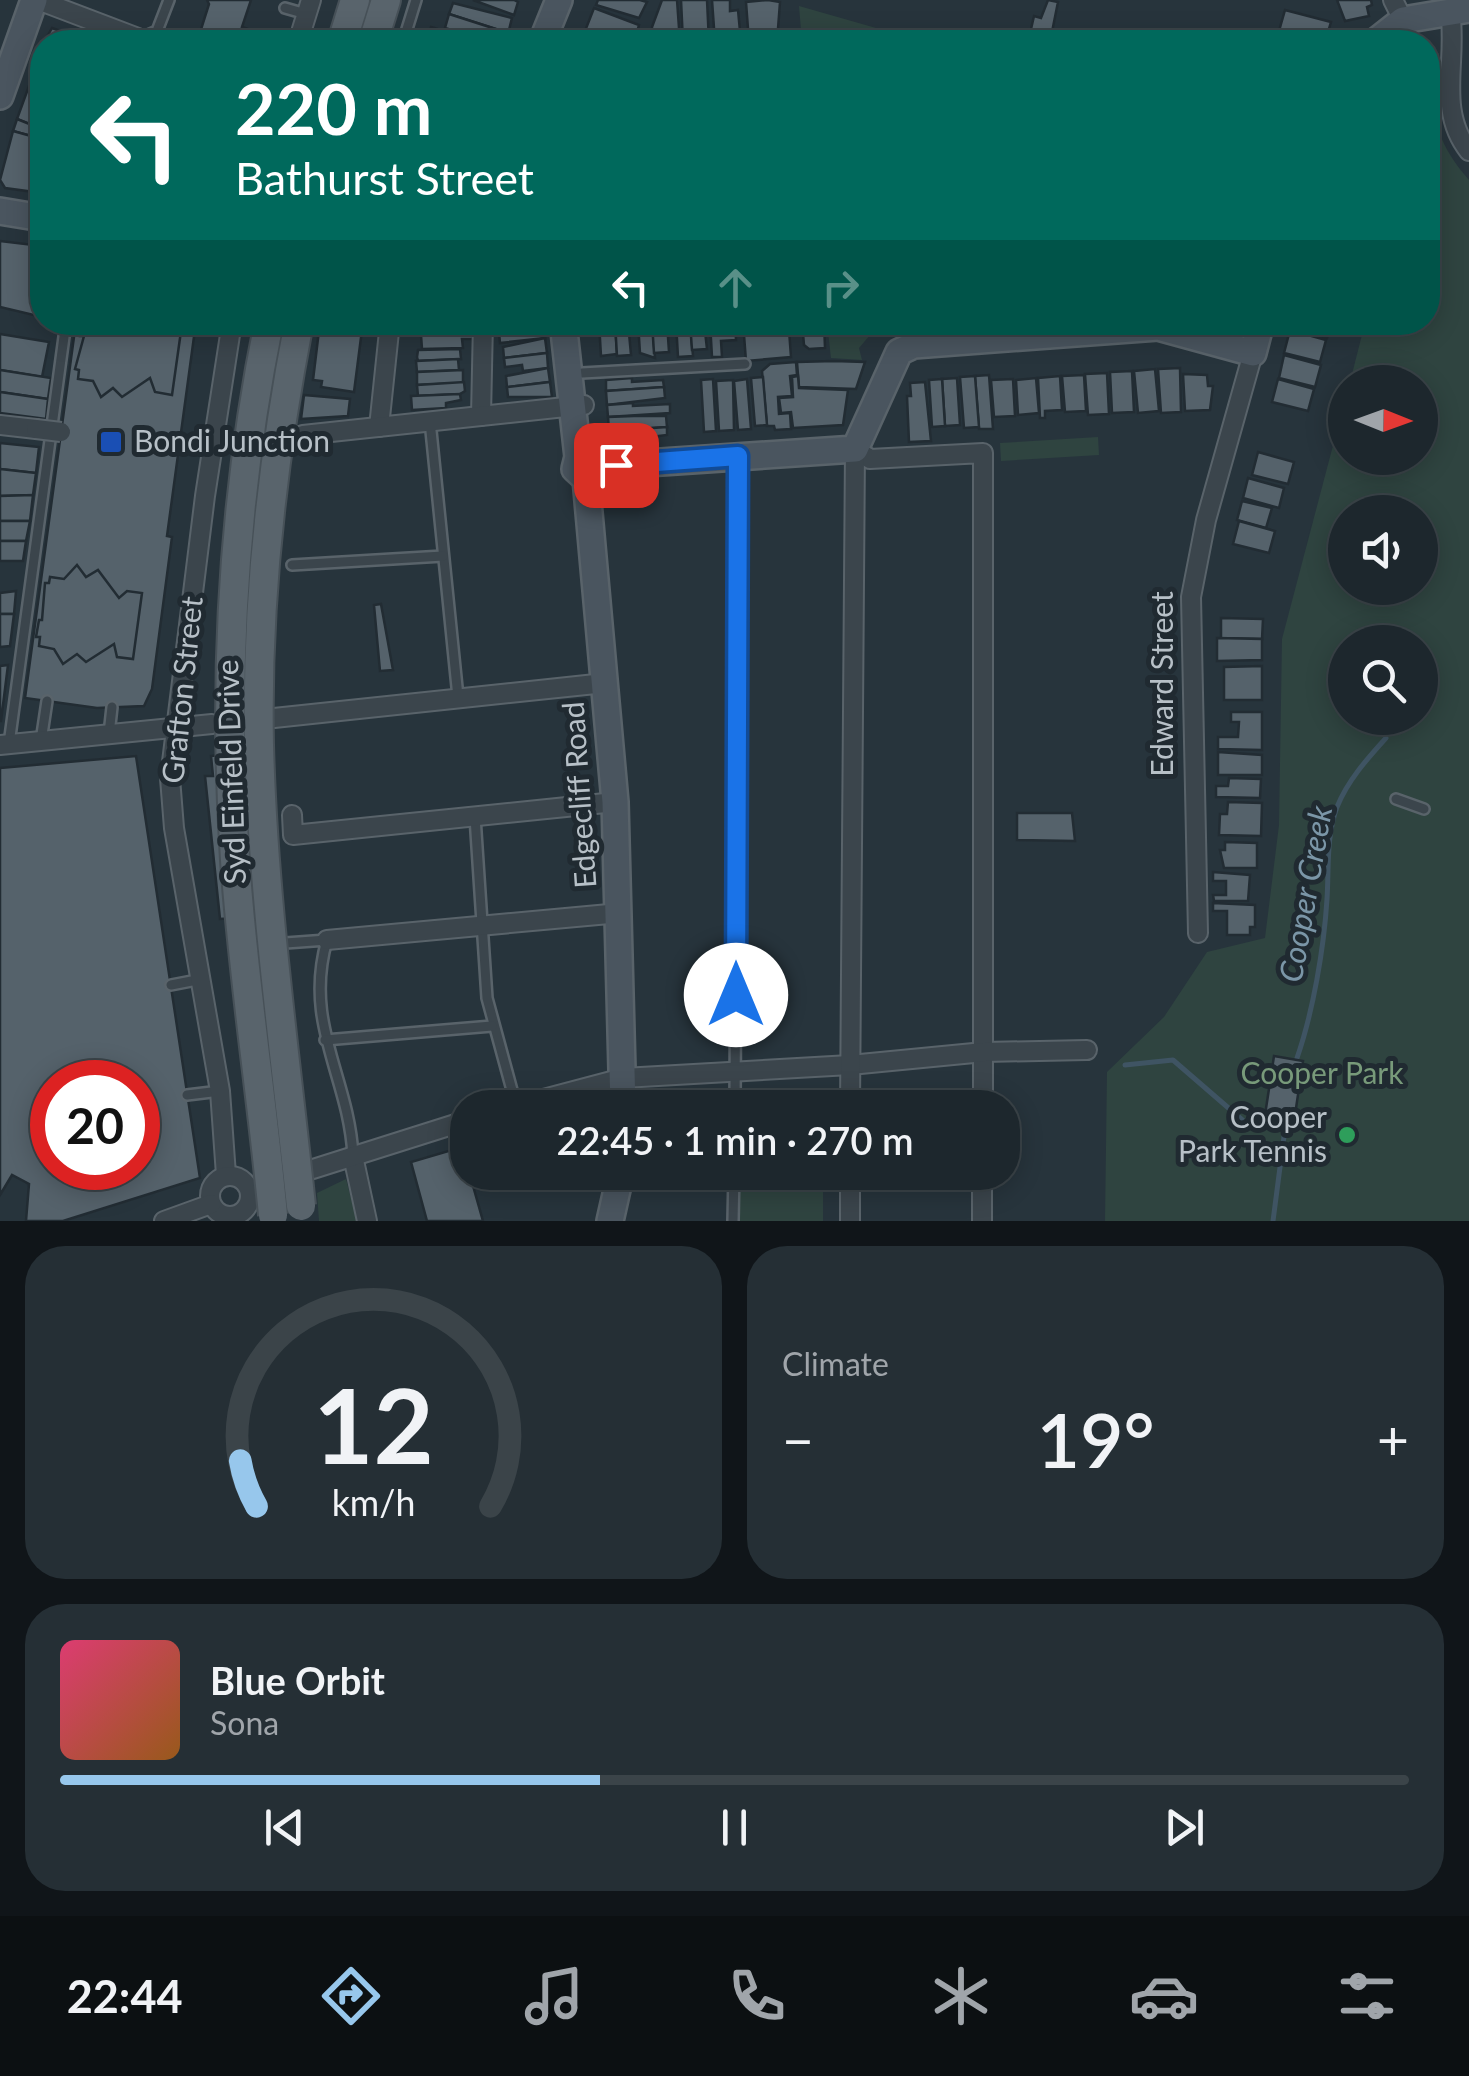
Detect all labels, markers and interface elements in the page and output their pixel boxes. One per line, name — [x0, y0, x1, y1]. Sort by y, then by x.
text: 220 m — [235, 66, 432, 150]
icon: left — [70, 70, 200, 200]
text: Bathurst Street — [235, 151, 534, 205]
icon: left — [603, 260, 658, 315]
icon: ahead — [708, 260, 763, 315]
icon: right — [813, 260, 868, 315]
north arrow — [1328, 365, 1438, 475]
map controls — [1328, 365, 1438, 735]
place label: Bondi Junction — [134, 422, 330, 458]
pin — [574, 423, 659, 508]
marker: Bondi Junction — [98, 429, 124, 455]
icon: arrive — [589, 438, 644, 493]
button: sound — [1328, 495, 1438, 605]
street label: Edward Street — [1143, 591, 1179, 777]
street label: Grafton Street — [153, 594, 209, 785]
button: search — [1328, 625, 1438, 735]
street label: Syd Einfeld Drive — [208, 659, 252, 885]
street label: Edgecliff Road — [554, 701, 602, 890]
water label: Cooper Creek — [1270, 802, 1339, 985]
position arrow — [684, 943, 788, 1047]
park label: Cooper Park — [1241, 1054, 1404, 1090]
speed limit sign: 20 — [30, 1060, 160, 1190]
place label: Cooper Park Tennis — [1178, 1098, 1327, 1168]
text: 22:45 · 1 min · 270 m — [557, 1117, 913, 1163]
marker: Cooper Park Tennis — [1336, 1124, 1358, 1146]
text: Climate — [782, 1344, 889, 1383]
text: 12 — [313, 1361, 434, 1486]
text: 19° — [1036, 1394, 1155, 1484]
text: − — [782, 1406, 814, 1472]
text: + — [1377, 1406, 1409, 1472]
text: km/h — [332, 1481, 415, 1524]
text: Blue Orbit — [210, 1657, 385, 1703]
text: Sona — [210, 1703, 279, 1742]
icon: previous — [257, 1800, 312, 1855]
icon: pause — [707, 1800, 762, 1855]
icon: next — [1157, 1800, 1212, 1855]
icon: directions — [316, 1961, 386, 2031]
icon: music — [519, 1961, 589, 2031]
icon: phone — [722, 1961, 792, 2031]
icon: climate — [926, 1961, 996, 2031]
icon: car — [1129, 1961, 1199, 2031]
icon: filters — [1332, 1961, 1402, 2031]
text: 22:44 — [67, 1969, 183, 2023]

